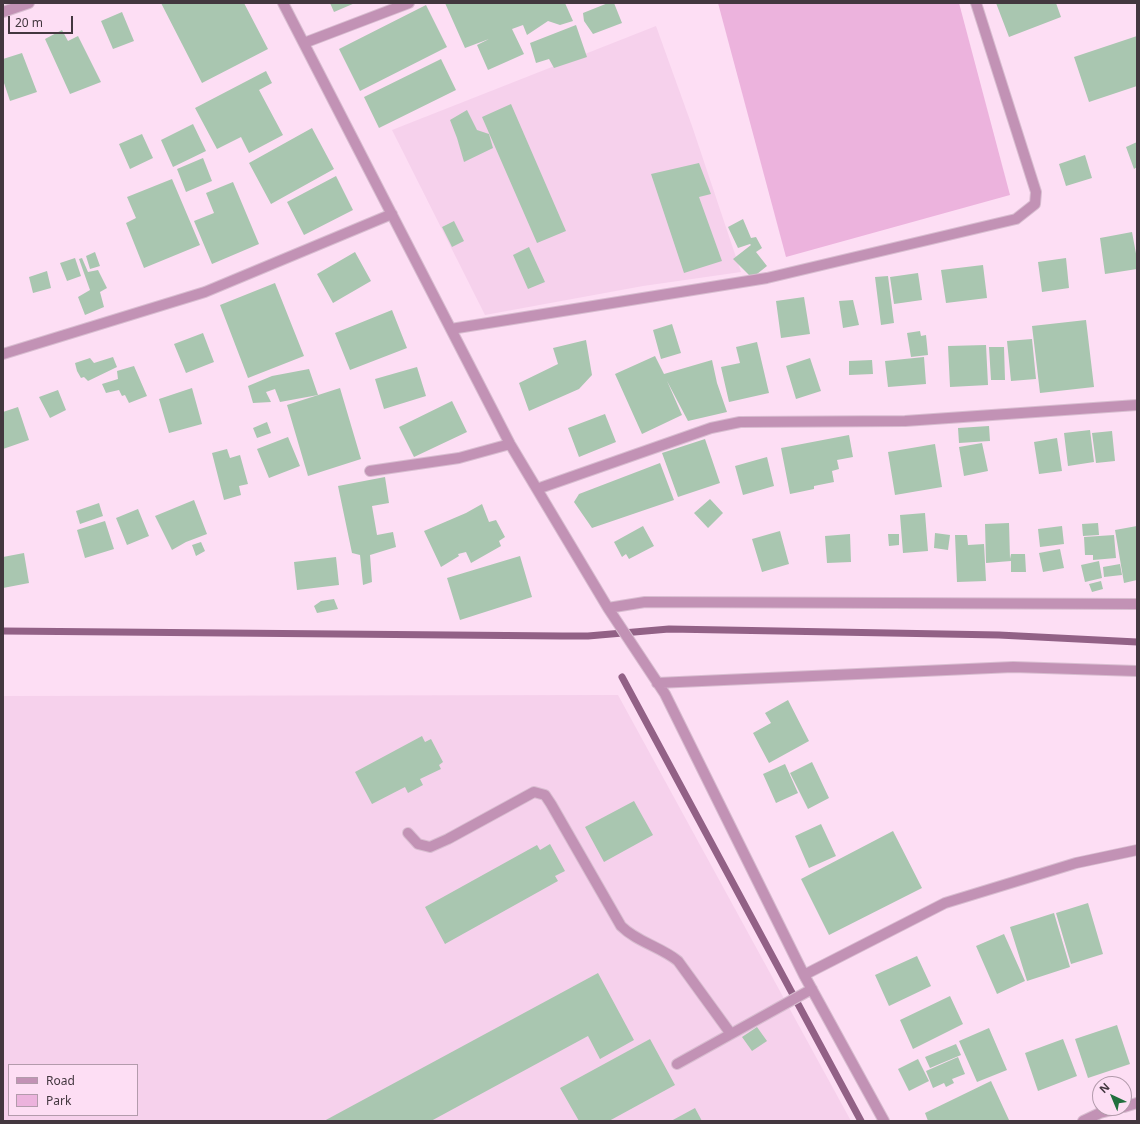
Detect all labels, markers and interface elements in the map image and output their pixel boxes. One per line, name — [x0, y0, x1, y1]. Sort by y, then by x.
scale bar — [10, 8, 75, 34]
text: 20 m — [15, 14, 43, 31]
legend — [8, 1064, 138, 1116]
text: Road — [46, 1072, 75, 1089]
north arrow — [1092, 1076, 1132, 1116]
text: N — [1096, 1079, 1112, 1096]
text: Park — [46, 1092, 71, 1109]

